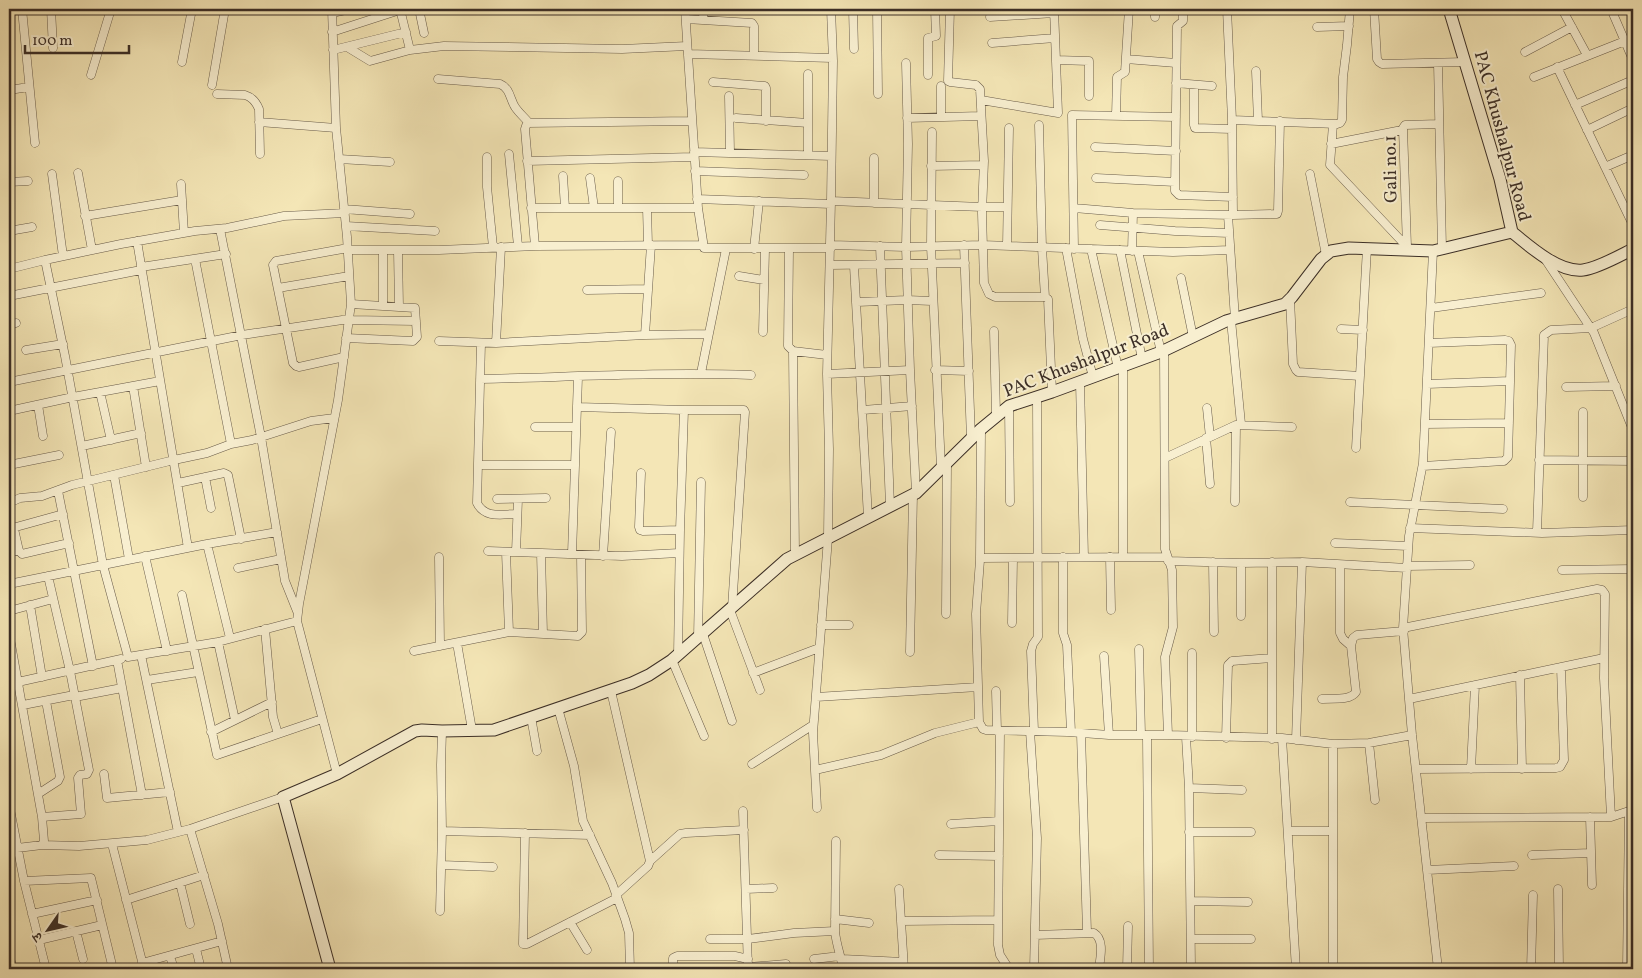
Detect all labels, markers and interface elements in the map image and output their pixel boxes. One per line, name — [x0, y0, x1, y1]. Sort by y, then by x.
scale bar — [25, 22, 129, 54]
text: 100 m — [32, 31, 72, 52]
street label: PAC Khushalpur Road — [1467, 48, 1536, 224]
street label: Gali no.1 — [1378, 135, 1405, 203]
street label: PAC Khushalpur Road — [1000, 318, 1173, 404]
north arrow — [22, 906, 72, 956]
text: उ — [28, 927, 49, 946]

